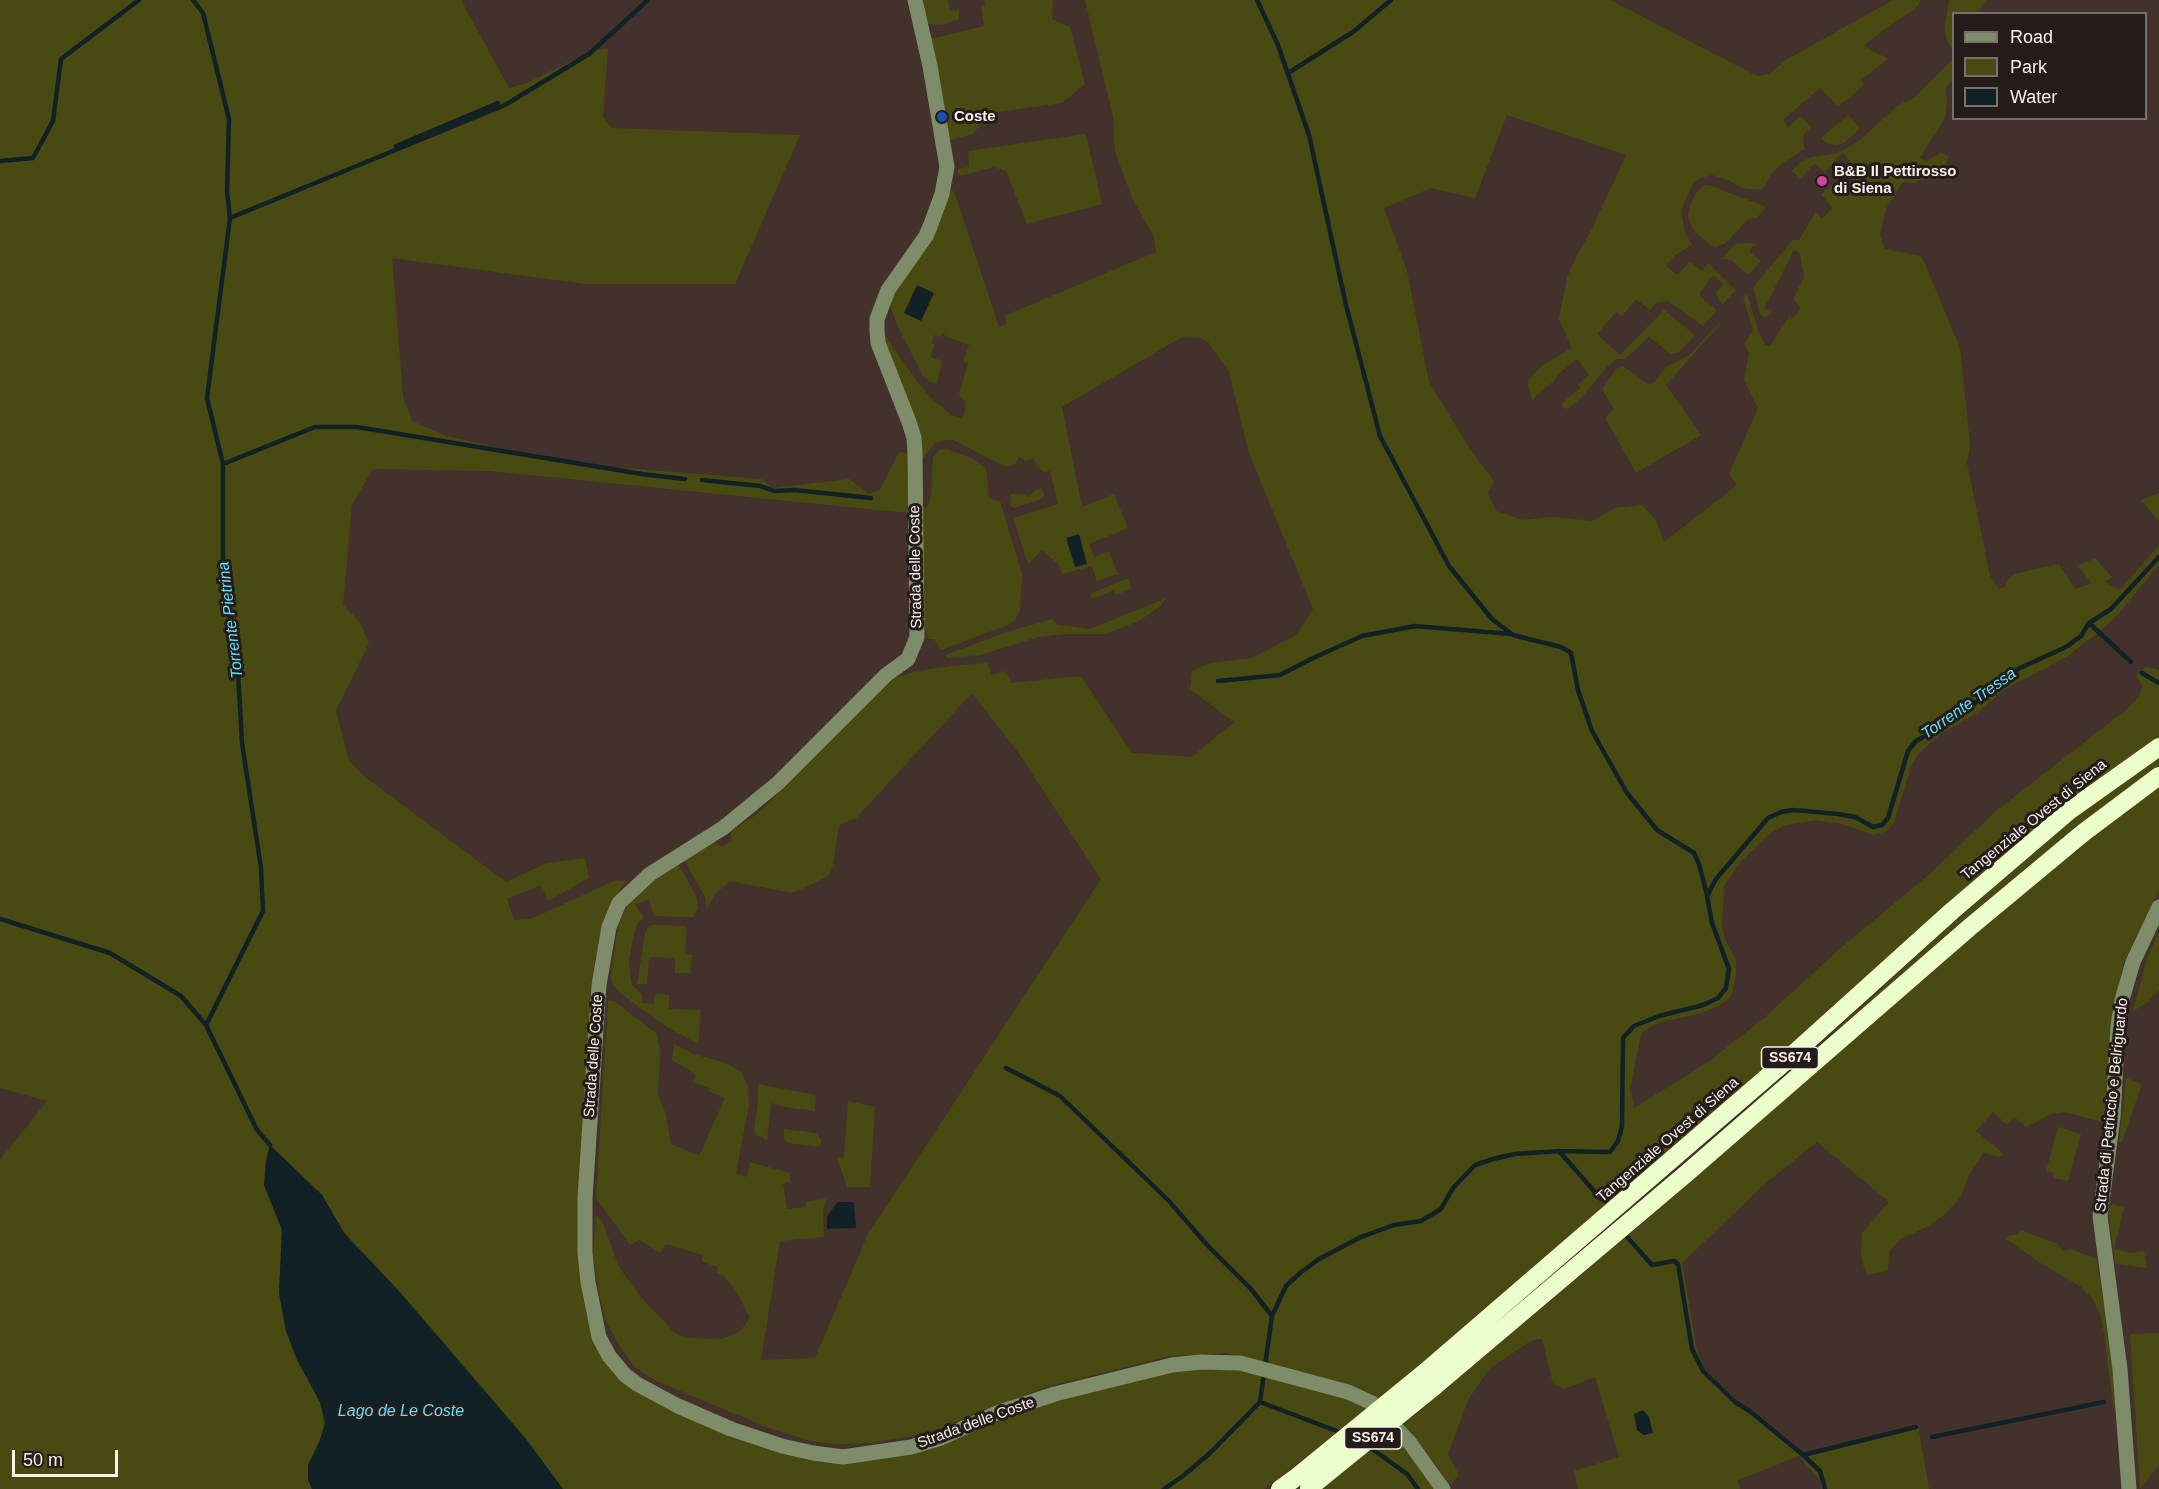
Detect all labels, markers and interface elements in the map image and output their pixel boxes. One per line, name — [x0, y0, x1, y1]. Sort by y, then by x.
legend — [1952, 12, 2147, 120]
text: Road — [2010, 27, 2053, 47]
text: Park — [2010, 57, 2047, 77]
text: Water — [2010, 87, 2057, 107]
place label: Coste — [954, 108, 996, 126]
marker: Coste — [935, 110, 949, 124]
place label: B&B Il Pettirosso di Siena — [1834, 163, 1957, 198]
marker: B&B Il Pettirosso di Siena — [1815, 174, 1829, 188]
street label: Strada delle Coste — [906, 505, 926, 629]
water label: Torrente Pietrina — [214, 560, 248, 680]
water label: Torrente Tressa — [1918, 664, 2020, 744]
street label: Tangenziale Ovest di Siena — [1958, 756, 2110, 884]
street label: Strada delle Coste — [581, 994, 607, 1118]
street label: Strada di Petriccio e Belriguardo — [2092, 997, 2132, 1213]
road number: SS674 — [1762, 1047, 1818, 1069]
street label: Tangenziale Ovest di Siena — [1593, 1074, 1743, 1206]
street label: Strada delle Coste — [915, 1393, 1037, 1453]
water label: Lago de Le Coste — [338, 1402, 464, 1422]
road number: SS674 — [1344, 1427, 1402, 1449]
scale bar — [15, 1438, 122, 1476]
text: 50 m — [23, 1450, 63, 1470]

